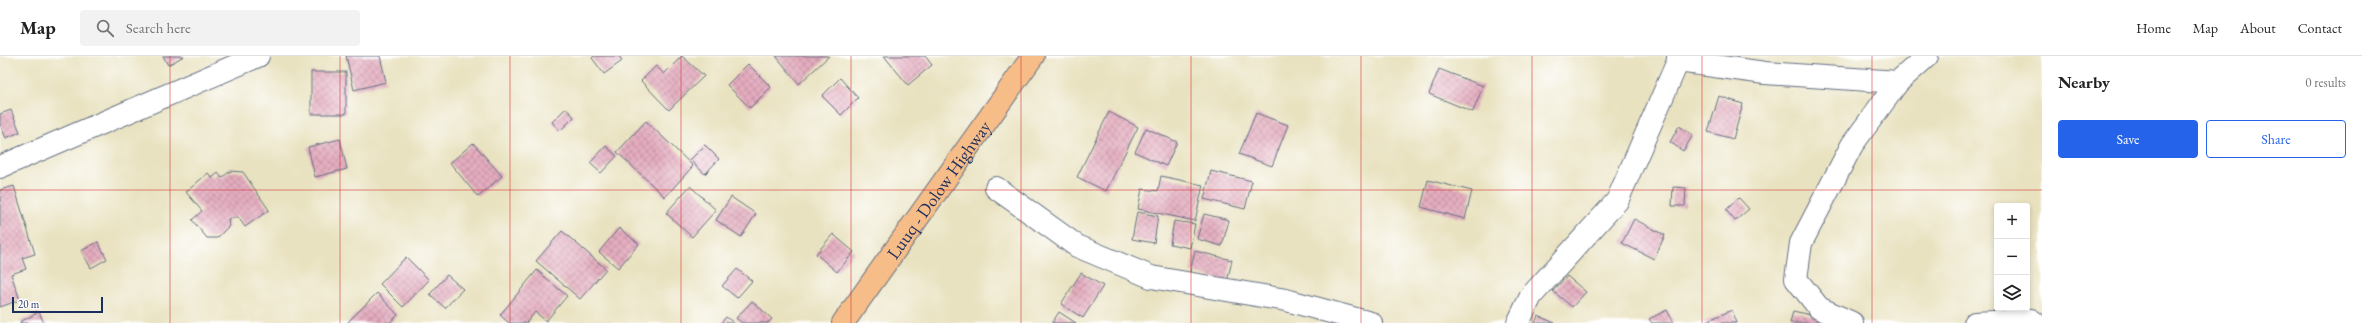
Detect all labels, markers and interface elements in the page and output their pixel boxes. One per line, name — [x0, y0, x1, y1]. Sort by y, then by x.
search box — [80, 10, 360, 46]
text: Map — [20, 15, 56, 40]
icon: search — [94, 17, 116, 39]
text: Search here — [126, 18, 191, 37]
text: Home — [2136, 19, 2171, 37]
text: Map — [2193, 19, 2218, 37]
text: About — [2240, 19, 2276, 37]
text: Contact — [2298, 19, 2342, 37]
text: Nearby — [2058, 71, 2110, 93]
text: 0 results — [2305, 74, 2346, 91]
street label: Luuq - Dolow Highway — [881, 115, 995, 263]
button: Save — [2058, 120, 2198, 158]
button: Share — [2206, 120, 2346, 158]
map controls — [1994, 203, 2030, 311]
button: + — [1994, 203, 2030, 239]
button: − — [1994, 239, 2030, 275]
button: layers — [1994, 275, 2030, 311]
scale bar — [12, 295, 103, 314]
text: 20 m — [18, 297, 39, 311]

